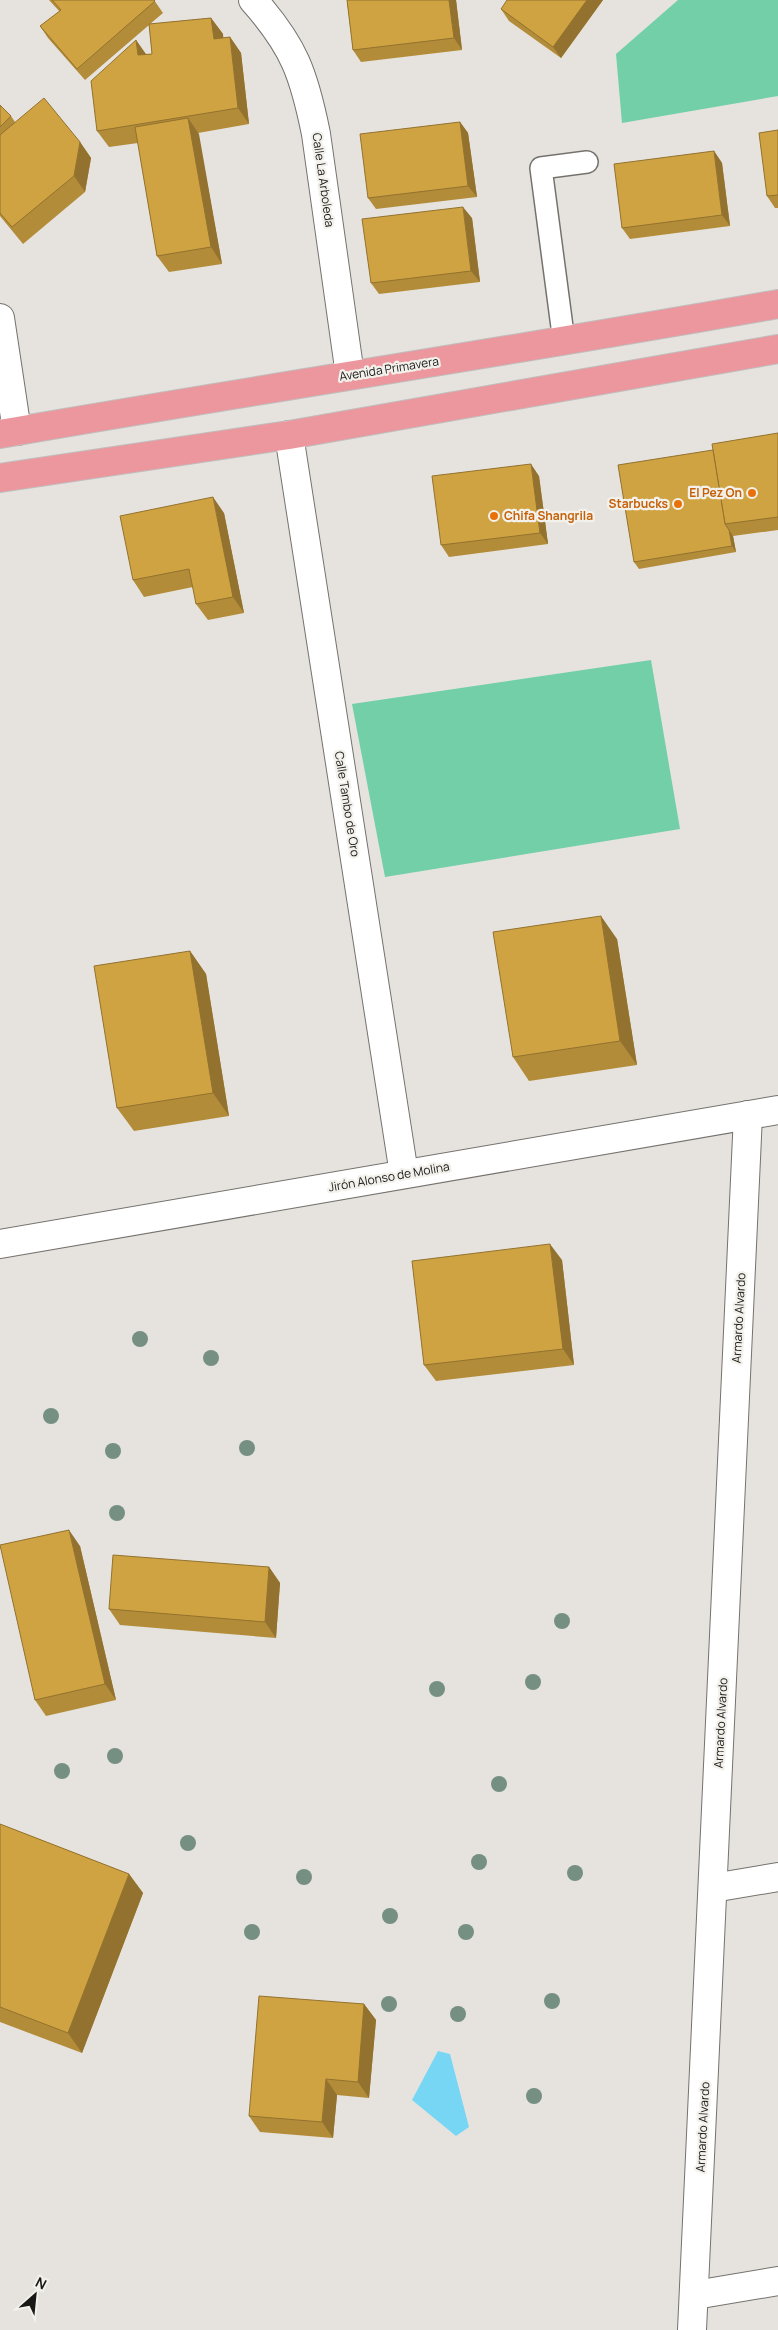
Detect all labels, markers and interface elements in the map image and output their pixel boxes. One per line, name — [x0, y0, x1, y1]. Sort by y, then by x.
street label: Calle La Arboleda — [308, 132, 339, 228]
street label: Avenida Primavera — [338, 352, 440, 385]
place label: El Pez On — [689, 484, 742, 501]
marker: El Pez On — [746, 487, 758, 499]
place label: Starbucks — [609, 495, 668, 512]
marker: Starbucks — [672, 498, 684, 510]
place label: Chifa Shangrila — [504, 507, 593, 524]
marker: Chifa Shangrila — [488, 510, 500, 522]
street label: Calle Tambo de Oro — [331, 750, 364, 858]
street label: Jirón Alonso de Molina — [327, 1157, 451, 1196]
street label: Armardo Alvardo — [728, 1272, 749, 1364]
street label: Armardo Alvardo — [710, 1677, 731, 1769]
street label: Armardo Alvardo — [692, 2081, 713, 2173]
north arrow — [10, 2270, 60, 2320]
text: N — [32, 2272, 50, 2294]

